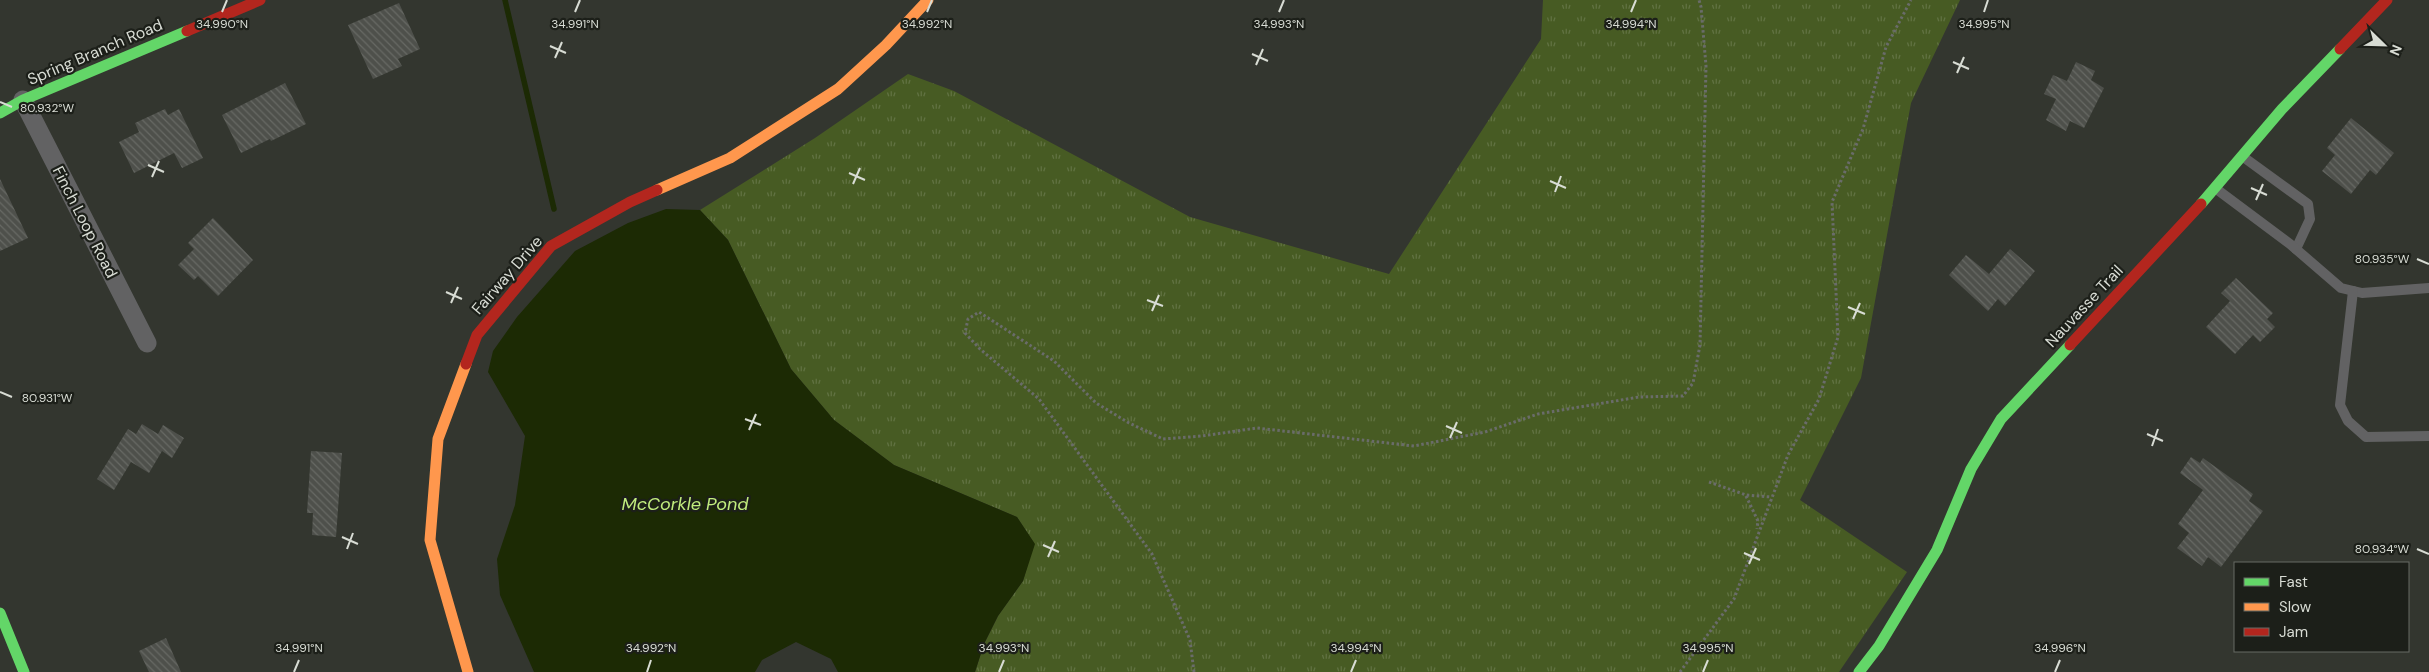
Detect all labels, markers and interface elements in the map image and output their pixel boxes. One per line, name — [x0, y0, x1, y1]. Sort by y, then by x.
street label: Spring Branch Road — [24, 14, 166, 90]
text: 34.990°N — [196, 16, 248, 32]
text: 34.991°N — [551, 16, 599, 32]
text: 34.992°N — [902, 16, 952, 32]
text: 34.993°N — [1254, 16, 1304, 32]
text: 34.994°N — [1605, 16, 1657, 32]
text: 34.995°N — [1958, 16, 2010, 32]
north arrow — [2359, 20, 2409, 70]
text: N — [2386, 42, 2406, 58]
text: 80.932°W — [20, 100, 74, 116]
street label: Finch Loop Road — [48, 163, 122, 281]
street label: Fairway Drive — [467, 231, 547, 319]
text: 80.935°W — [2355, 251, 2410, 267]
street label: Nauvasse Trail — [2040, 260, 2128, 352]
text: 80.931°W — [22, 390, 73, 406]
water label: McCorkle Pond — [622, 492, 749, 516]
text: 80.934°W — [2355, 541, 2410, 557]
legend — [2234, 562, 2409, 652]
text: Fast — [2279, 572, 2308, 592]
text: Slow — [2279, 597, 2312, 617]
text: Jam — [2279, 622, 2308, 642]
text: 34.991°N — [275, 640, 323, 656]
text: 34.992°N — [626, 640, 676, 656]
text: 34.993°N — [979, 640, 1029, 656]
text: 34.994°N — [1330, 640, 1382, 656]
text: 34.995°N — [1682, 640, 1734, 656]
text: 34.996°N — [2034, 640, 2086, 656]

